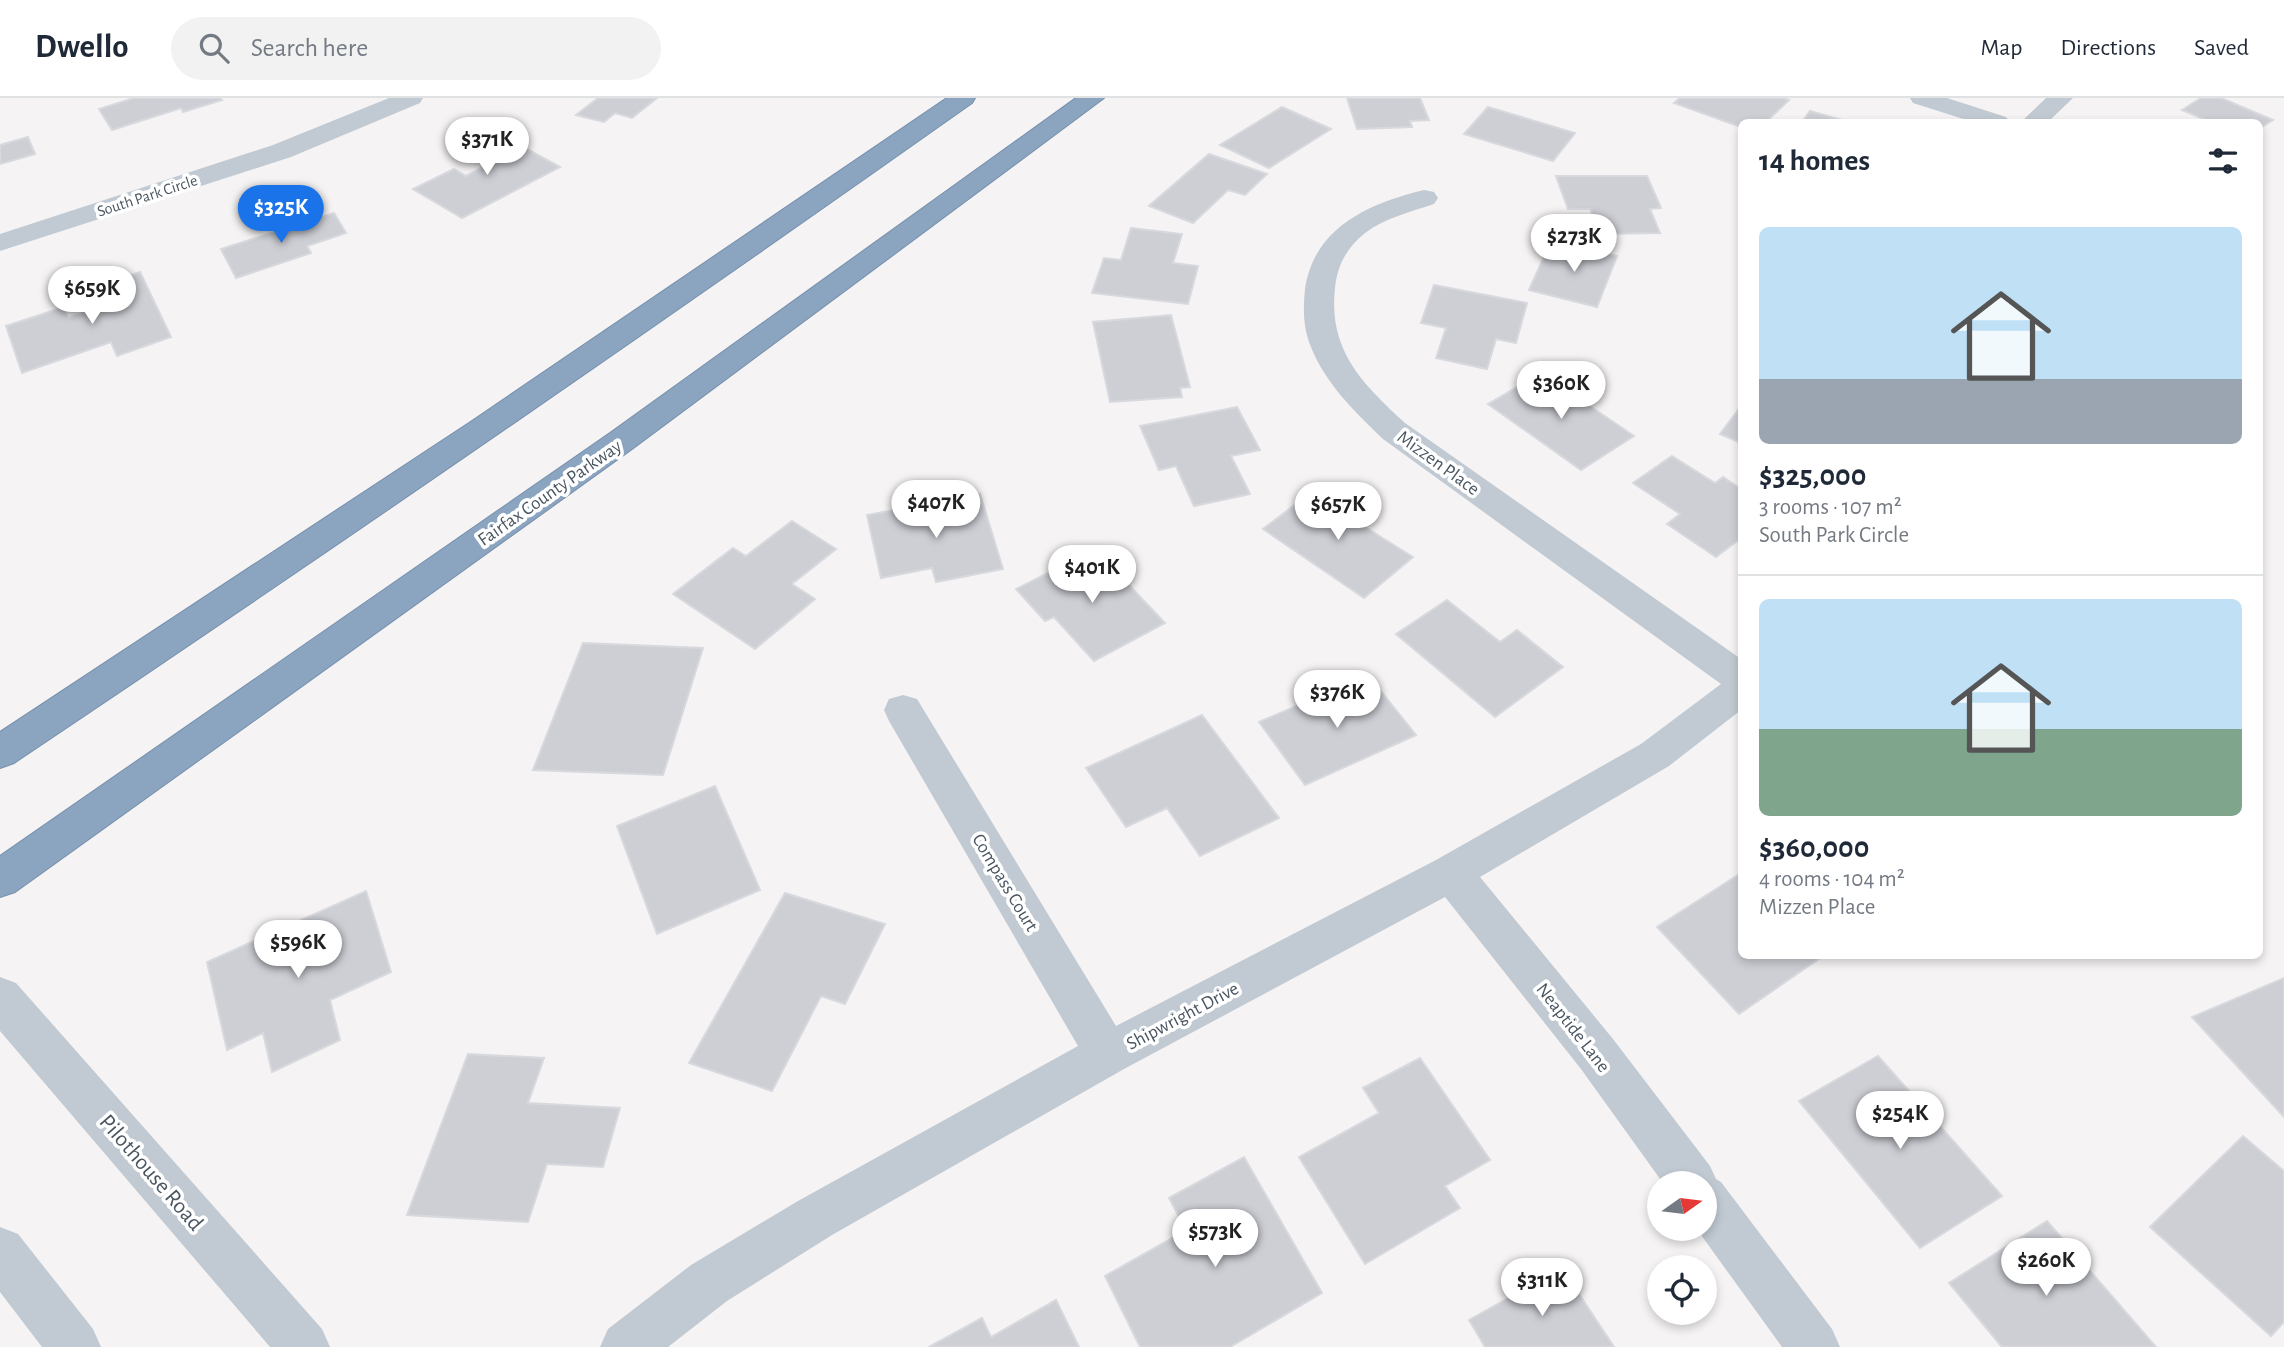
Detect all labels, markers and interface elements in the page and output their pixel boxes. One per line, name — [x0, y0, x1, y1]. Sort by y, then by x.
search box — [171, 17, 661, 80]
icon: search — [195, 29, 233, 67]
text: Dwello — [35, 31, 129, 64]
text: Search here — [251, 35, 368, 61]
text: Map — [1980, 36, 2022, 60]
text: Directions — [2060, 36, 2156, 60]
text: Saved — [2194, 36, 2249, 60]
pin: $371K — [438, 118, 536, 177]
text: $371K — [461, 128, 513, 151]
icon: filters — [2204, 142, 2242, 180]
text: 14 homes — [1759, 146, 1870, 176]
street label: South Park Circle — [95, 172, 199, 220]
pin: $325K — [232, 186, 330, 245]
text: $325K — [254, 196, 308, 219]
pin: $273K — [1525, 214, 1623, 274]
text: $273K — [1547, 225, 1601, 248]
pin: $659K — [43, 266, 141, 326]
icon: home — [1938, 273, 2064, 399]
text: $659K — [64, 277, 120, 300]
pin: $360K — [1512, 362, 1610, 421]
text: $360K — [1533, 372, 1589, 395]
street label: Mizzen Place — [1394, 427, 1483, 499]
street label: Fairfax County Parkway — [475, 437, 625, 550]
text: $325,000 — [1759, 461, 1866, 491]
pin: $407K — [887, 480, 985, 540]
pin: $657K — [1289, 482, 1387, 542]
text: $407K — [907, 491, 965, 514]
text: $657K — [1311, 493, 1365, 516]
text: 3 rooms · 107 m² — [1759, 496, 1902, 519]
text: South Park Circle — [1759, 524, 1909, 547]
pin: $401K — [1043, 546, 1141, 605]
text: $401K — [1064, 556, 1120, 579]
icon: home — [1938, 645, 2064, 771]
pin: $376K — [1288, 670, 1386, 730]
text: $376K — [1310, 681, 1364, 704]
street label: Compass Court — [968, 831, 1041, 935]
text: $360,000 — [1759, 833, 1869, 863]
text: 4 rooms · 104 m² — [1759, 868, 1905, 891]
text: Mizzen Place — [1759, 896, 1875, 919]
pin: $596K — [249, 920, 347, 980]
text: $596K — [270, 931, 326, 954]
street label: Shipwright Drive — [1123, 979, 1242, 1054]
street label: Neaptide Lane — [1532, 980, 1613, 1076]
pin: $254K — [1851, 1091, 1949, 1151]
text: $254K — [1872, 1102, 1928, 1125]
street label: Pilothouse Road — [94, 1111, 207, 1235]
north arrow — [1647, 1171, 1717, 1241]
map controls — [1647, 1171, 1717, 1325]
pin: $573K — [1166, 1210, 1264, 1269]
text: $573K — [1188, 1220, 1242, 1243]
pin: $260K — [1997, 1238, 2095, 1298]
text: $260K — [2017, 1249, 2075, 1272]
button: locate — [1647, 1255, 1717, 1325]
pin: $311K — [1493, 1258, 1591, 1318]
text: $311K — [1517, 1269, 1567, 1292]

